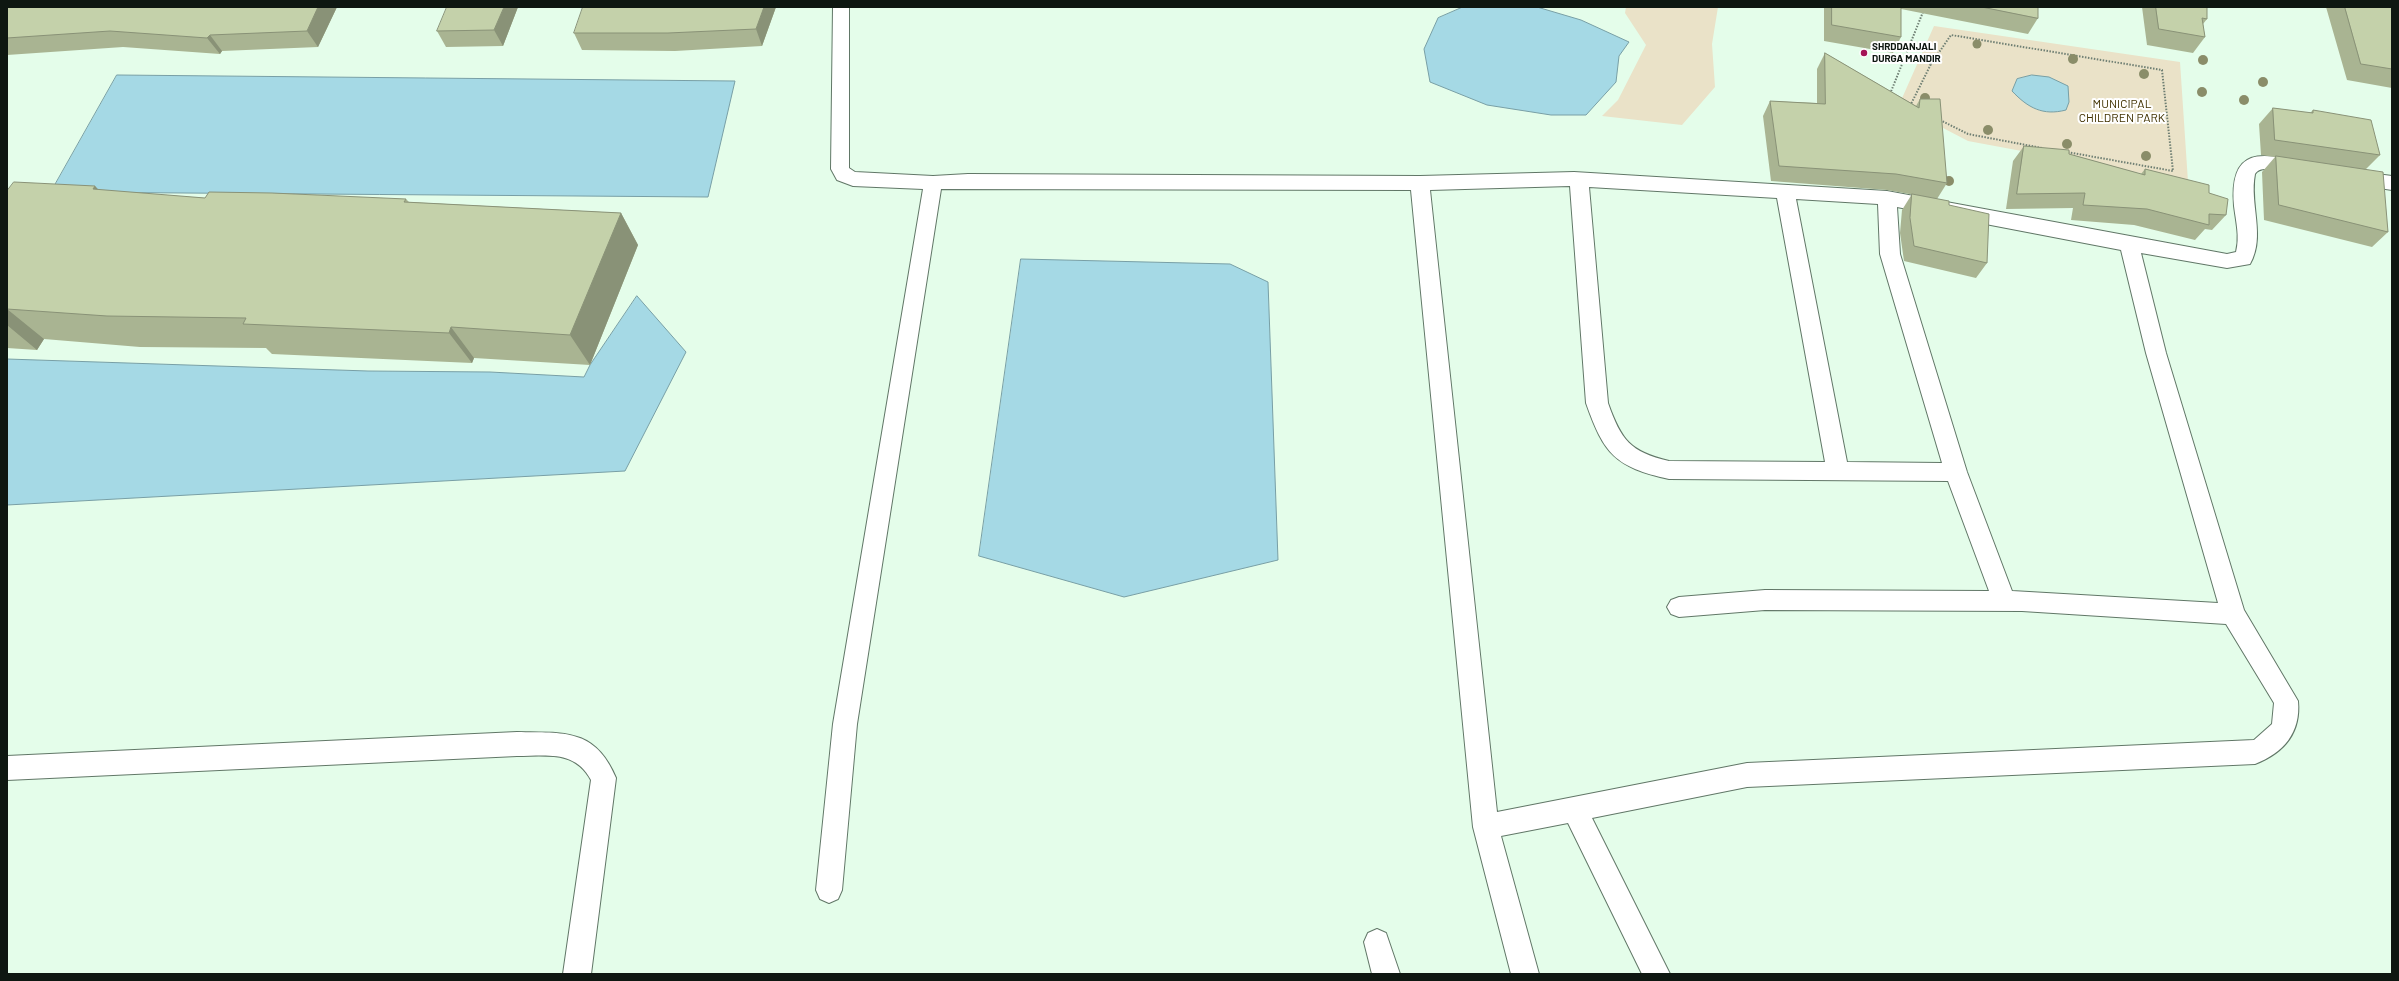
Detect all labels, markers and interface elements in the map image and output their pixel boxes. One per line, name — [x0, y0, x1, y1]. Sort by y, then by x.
place label: SHRDDANJALI DURGA MANDIR — [1872, 41, 1941, 64]
marker: SHRDDANJALI DURGA MANDIR — [1859, 48, 1869, 58]
park label: MUNICIPAL CHILDREN PARK — [2079, 97, 2165, 125]

